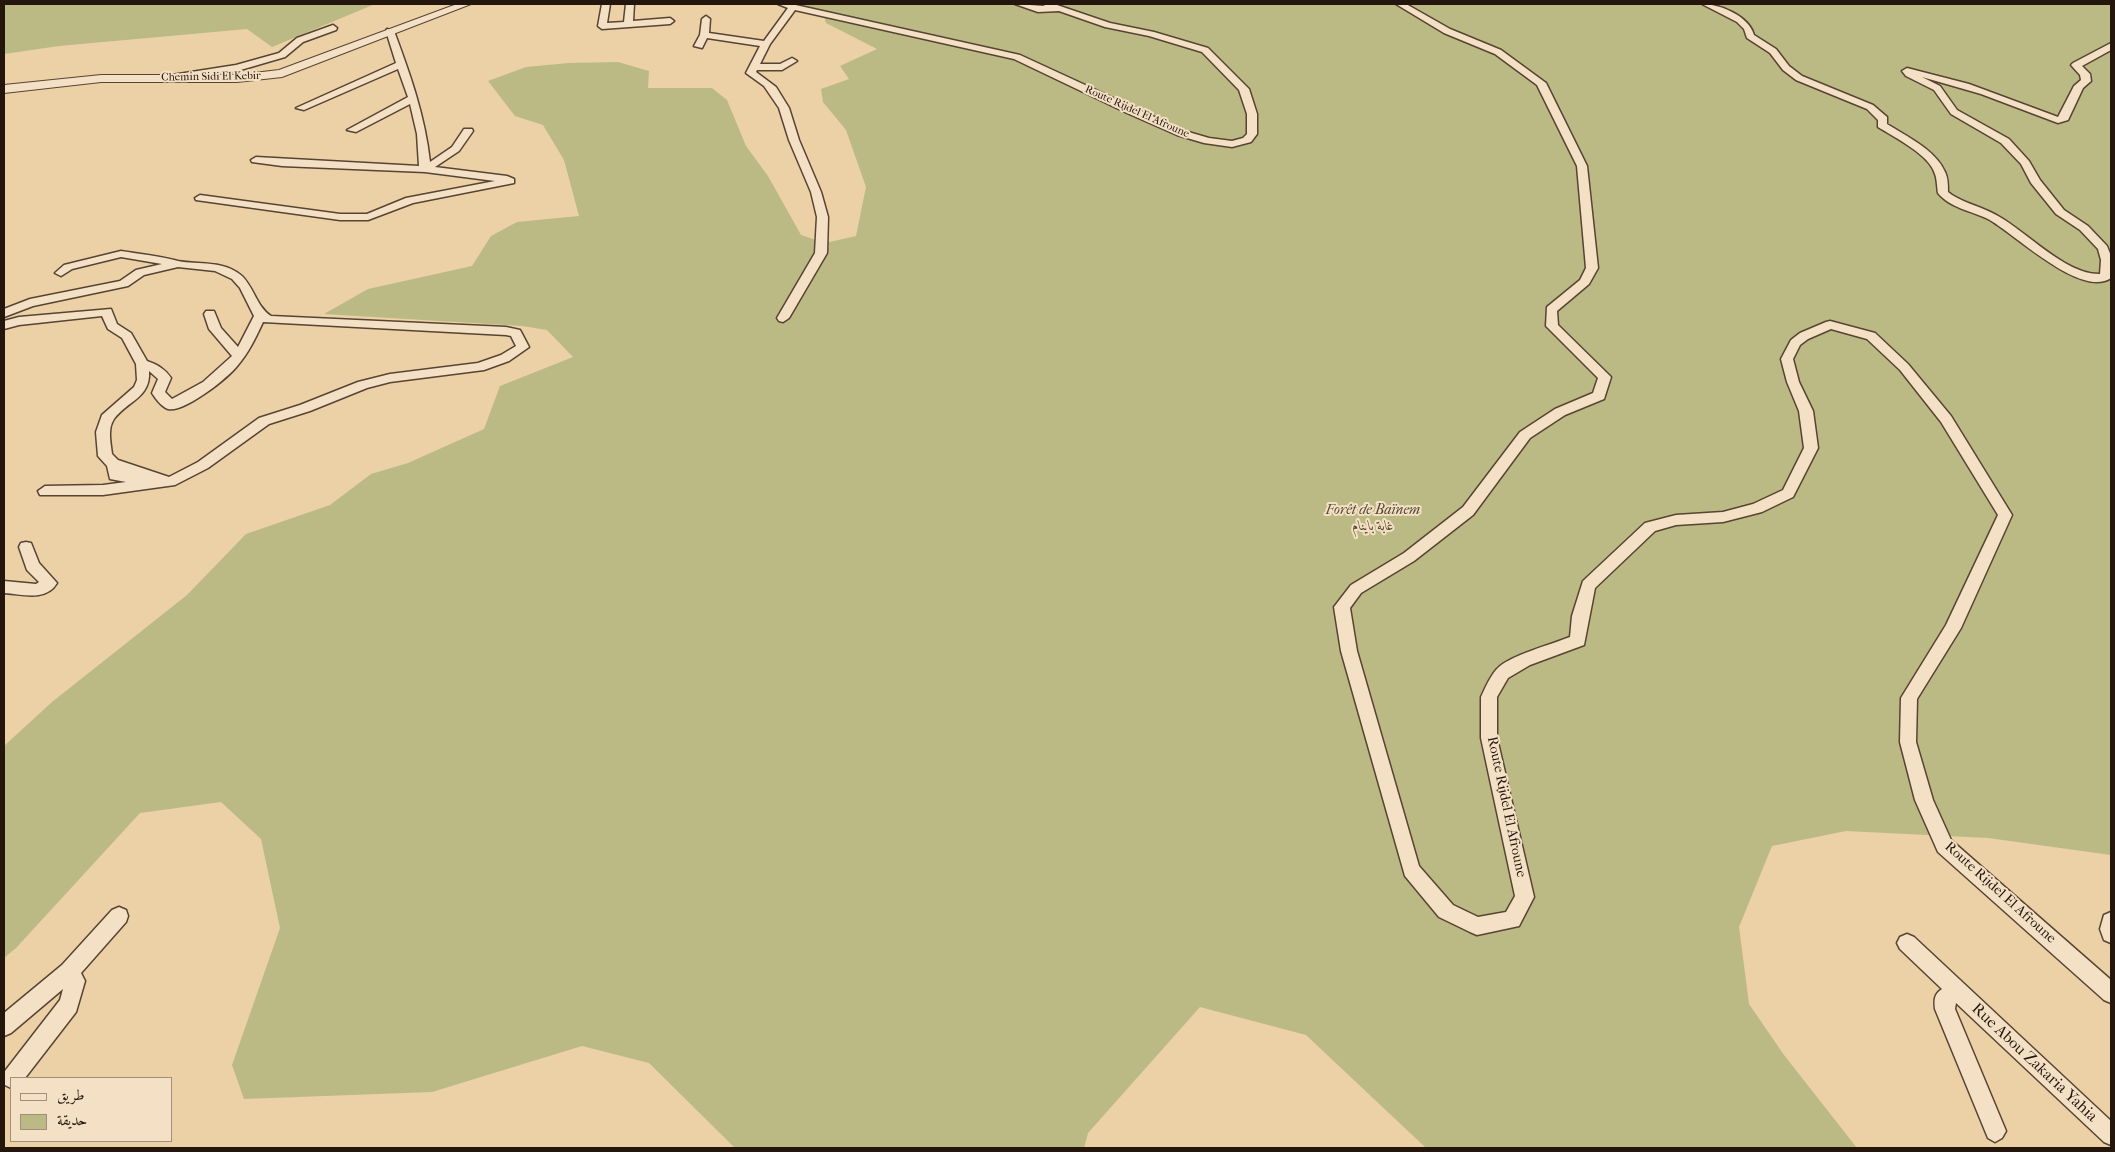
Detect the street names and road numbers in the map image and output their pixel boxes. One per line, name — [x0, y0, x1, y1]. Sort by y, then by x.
street label: Chemin Sidi El Kebir — [161, 70, 261, 84]
street label: Route Rijdel El Afroune — [1083, 83, 1191, 141]
street label: Route Rijdel El Afroune — [1483, 735, 1529, 879]
street label: Route Rijdel El Afroune — [1941, 839, 2059, 947]
street label: Rue Abou Zakaria Yahia — [1967, 1000, 2101, 1126]

